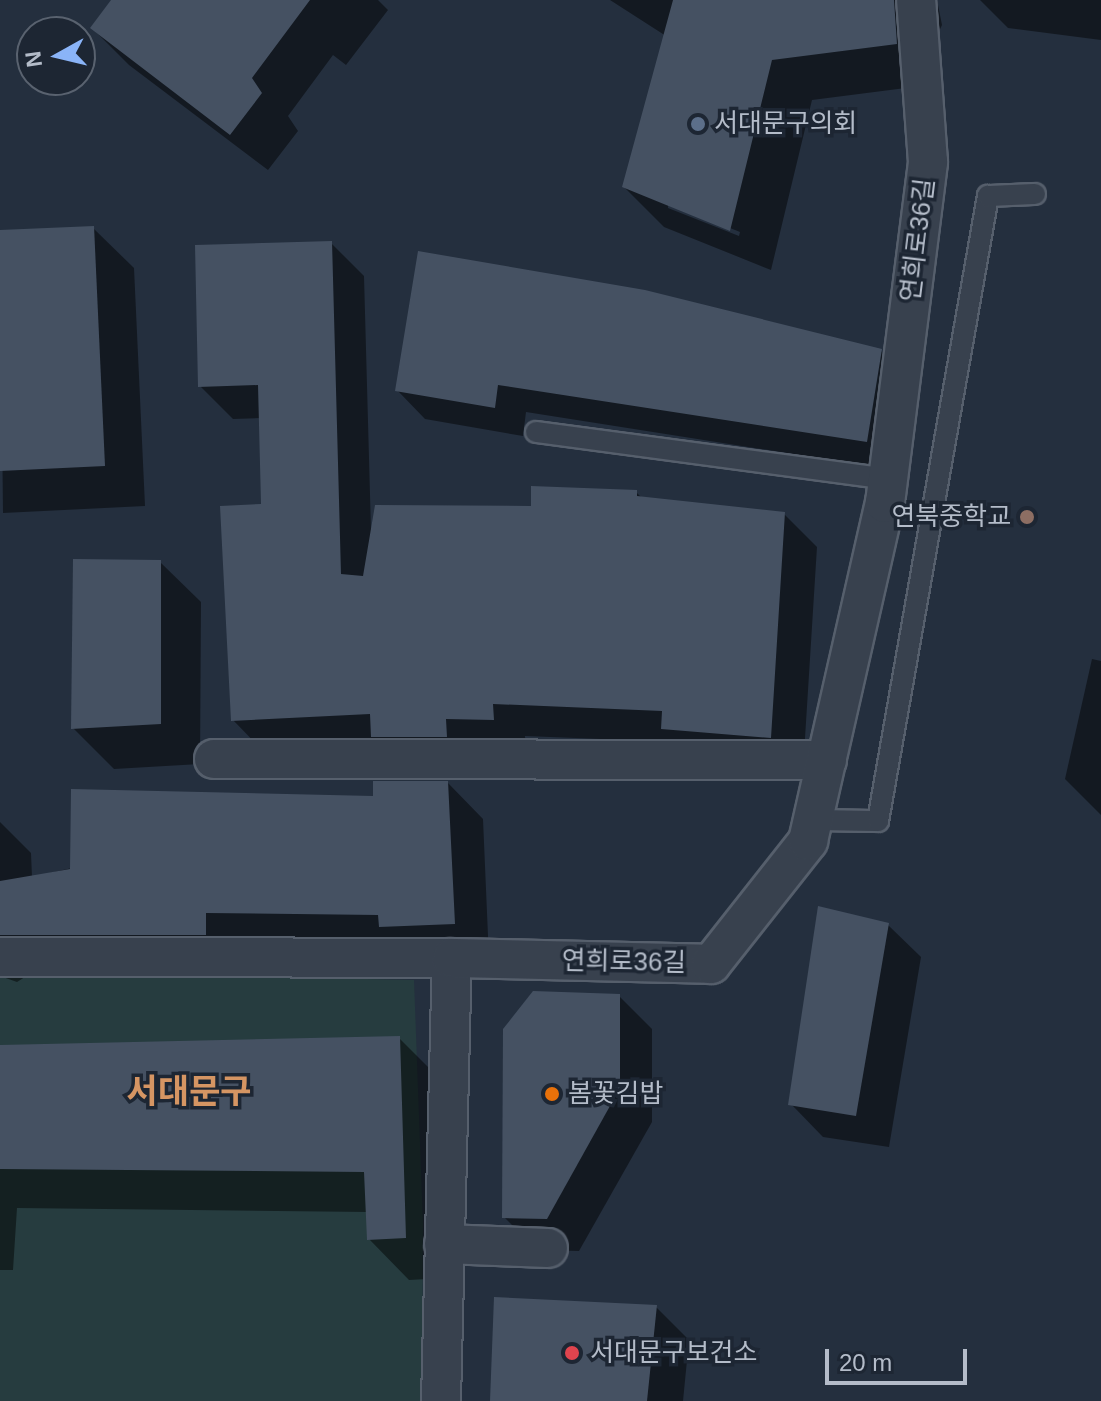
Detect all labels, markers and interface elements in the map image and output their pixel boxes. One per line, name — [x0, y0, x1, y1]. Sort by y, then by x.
north arrow — [16, 16, 96, 96]
text: N — [20, 50, 47, 69]
place label: 서대문구의회 — [714, 108, 858, 140]
marker: 서대문구의회 — [689, 115, 707, 133]
street label: 연희로36길 — [895, 176, 941, 304]
place label: 연북중학교 — [891, 501, 1011, 533]
marker: 연북중학교 — [1018, 508, 1036, 526]
street label: 연희로36길 — [561, 945, 687, 979]
district label: 서대문구 — [126, 1072, 252, 1112]
place label: 봄꽃김밥 — [568, 1078, 664, 1110]
marker: 봄꽃김밥 — [543, 1085, 561, 1103]
scale bar — [829, 1333, 971, 1383]
place label: 서대문구보건소 — [590, 1337, 757, 1369]
marker: 서대문구보건소 — [561, 1342, 583, 1364]
text: 20 m — [839, 1349, 892, 1376]

